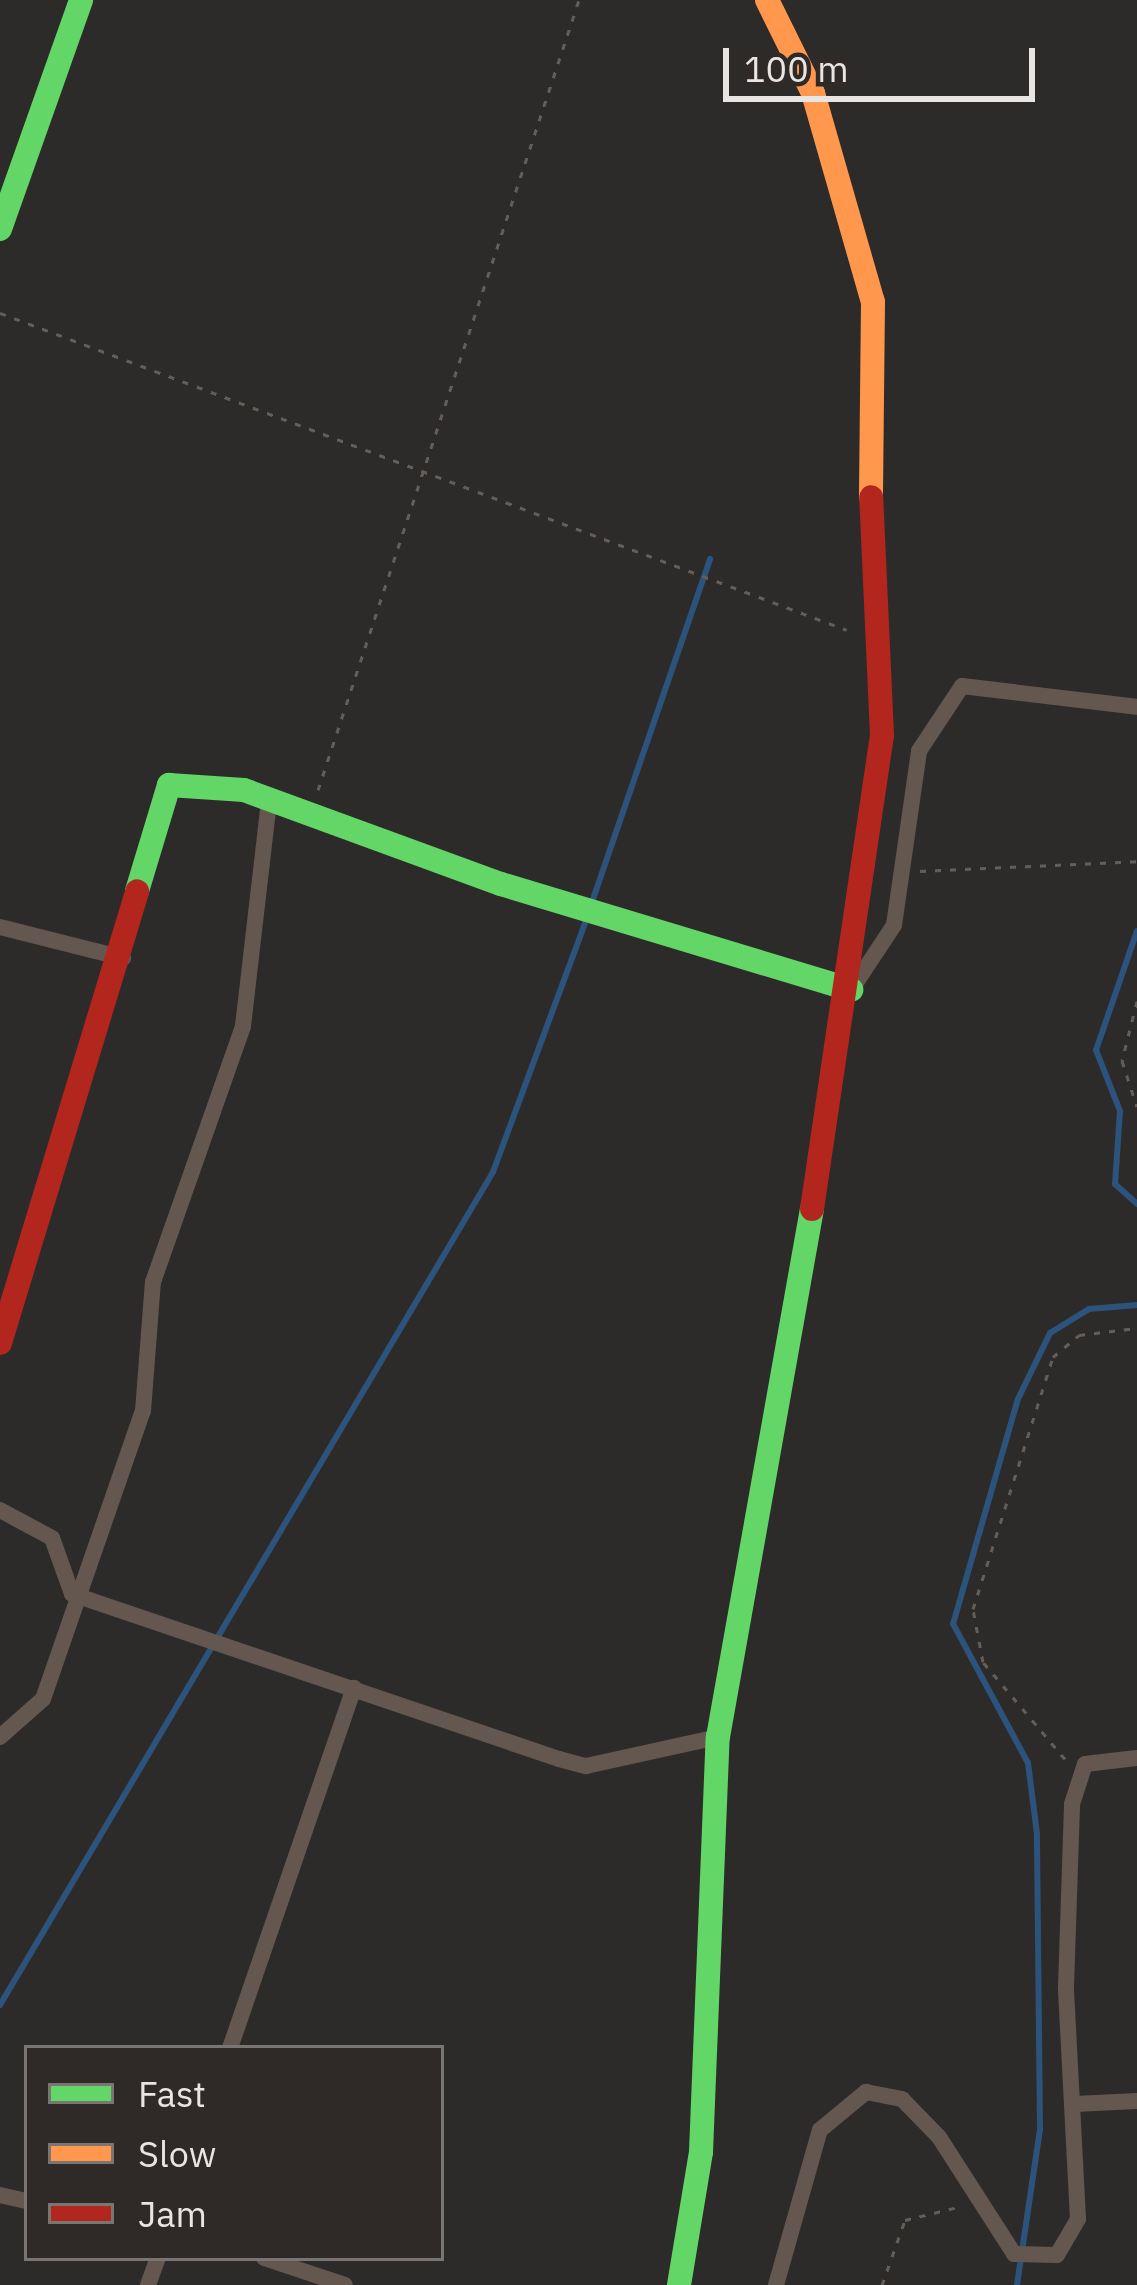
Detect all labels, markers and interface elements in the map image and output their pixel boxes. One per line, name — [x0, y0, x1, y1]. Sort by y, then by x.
scale bar — [729, 24, 1041, 98]
text: 100 m — [744, 45, 849, 92]
legend — [24, 2045, 444, 2261]
text: Fast — [138, 2070, 206, 2117]
text: Slow — [138, 2130, 216, 2177]
text: Jam — [138, 2190, 207, 2237]

